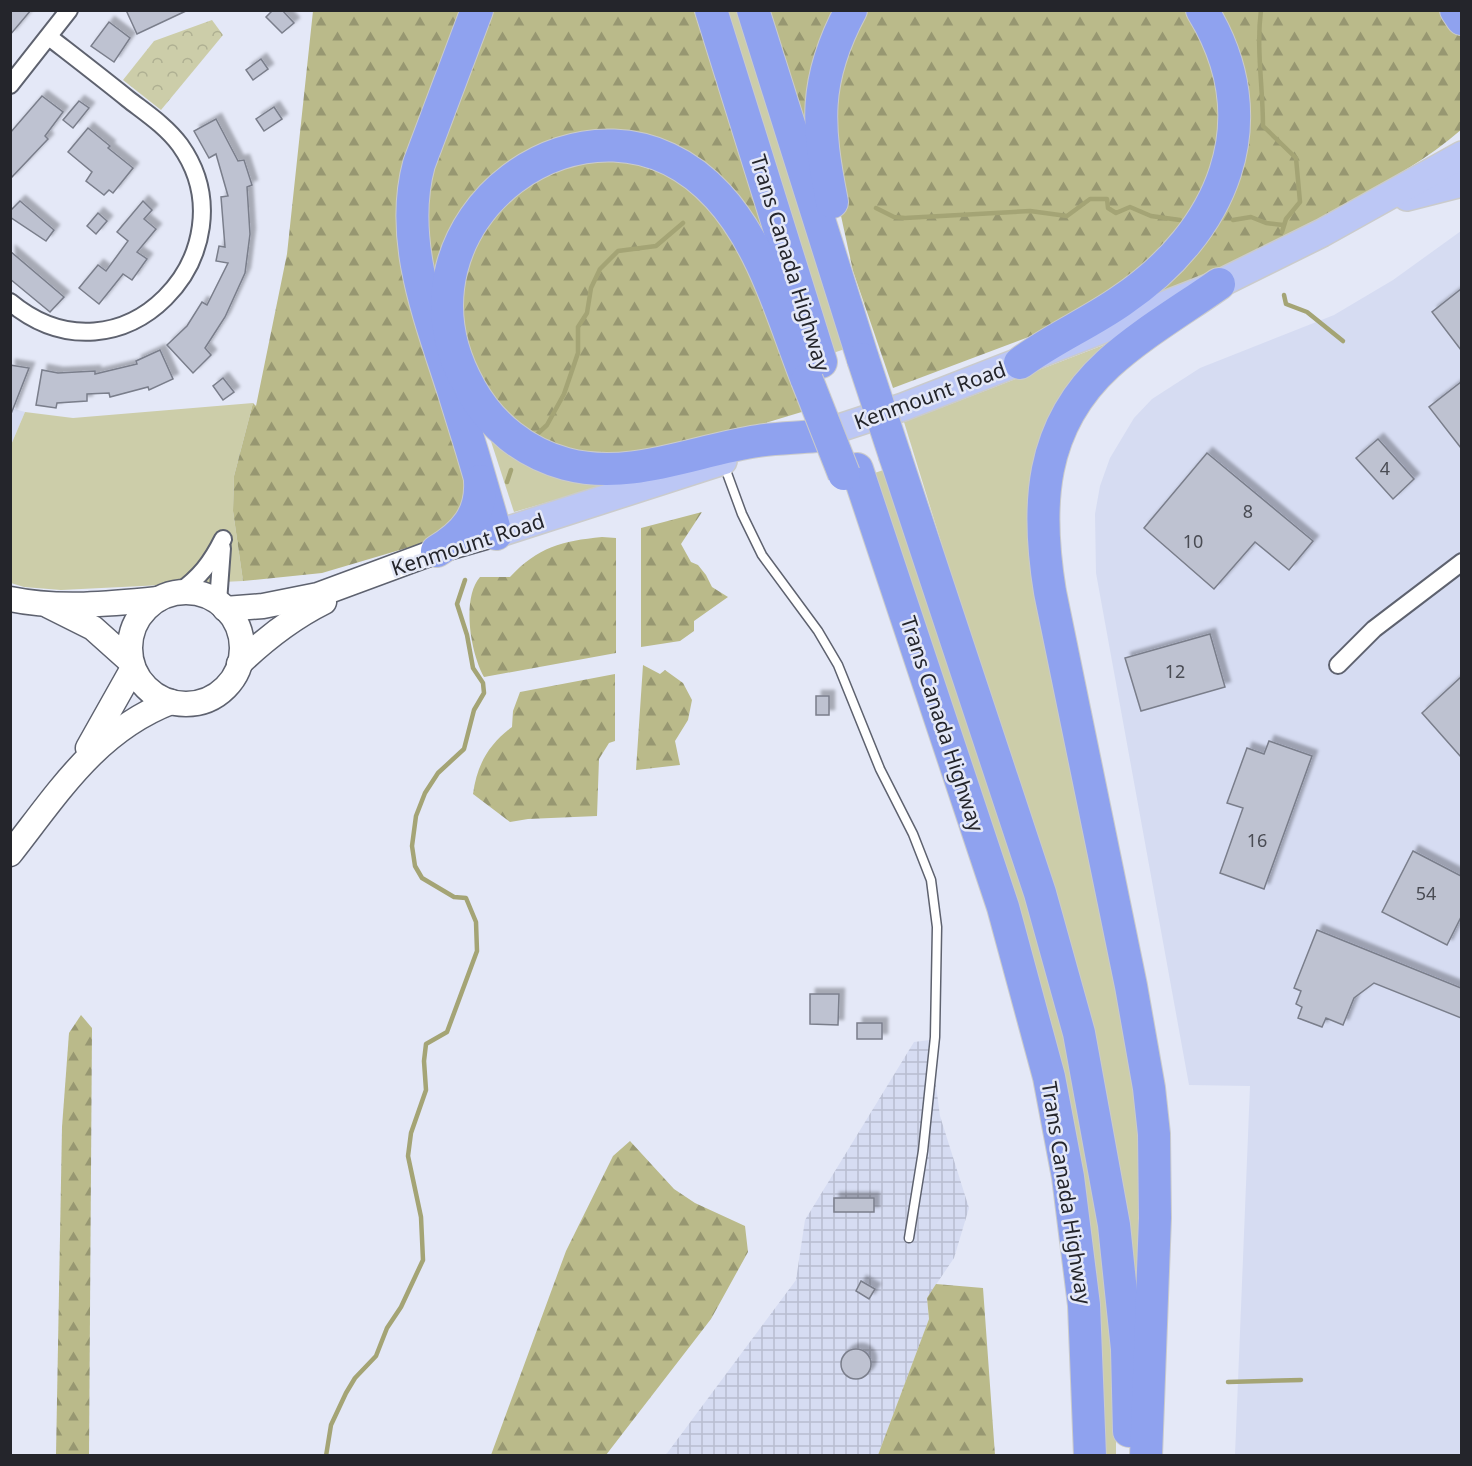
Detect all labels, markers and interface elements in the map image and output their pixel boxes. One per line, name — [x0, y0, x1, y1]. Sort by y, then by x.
street label: Trans Canada Highway — [745, 151, 837, 375]
street label: Kenmount Road — [850, 355, 1009, 436]
house number: 4 — [1380, 456, 1390, 480]
house number: 8 — [1243, 499, 1253, 523]
street label: Kenmount Road — [387, 506, 548, 582]
house number: 10 — [1183, 529, 1203, 553]
street label: Trans Canada Highway — [895, 612, 991, 835]
house number: 12 — [1165, 659, 1185, 683]
house number: 16 — [1247, 828, 1267, 852]
house number: 54 — [1416, 881, 1436, 905]
street label: Trans Canada Highway — [1036, 1080, 1098, 1306]

